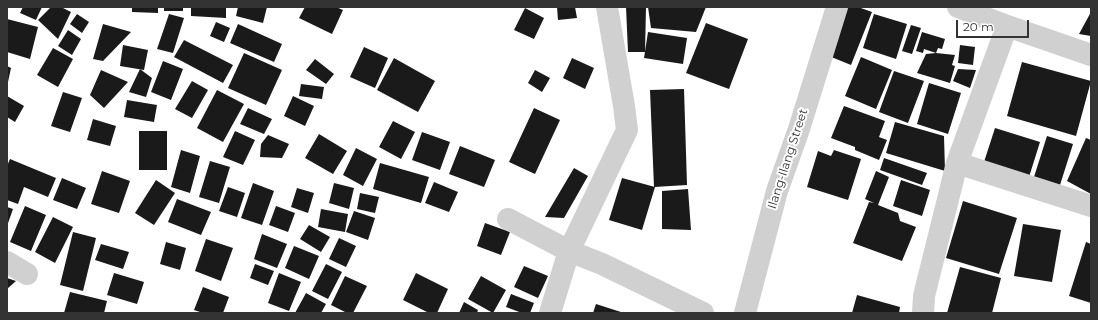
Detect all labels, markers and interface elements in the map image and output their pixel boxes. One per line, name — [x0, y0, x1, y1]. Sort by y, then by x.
scale bar — [958, 12, 1031, 38]
text: 20 m — [963, 19, 994, 34]
street label: Ilang-Ilang Street — [765, 107, 811, 211]

